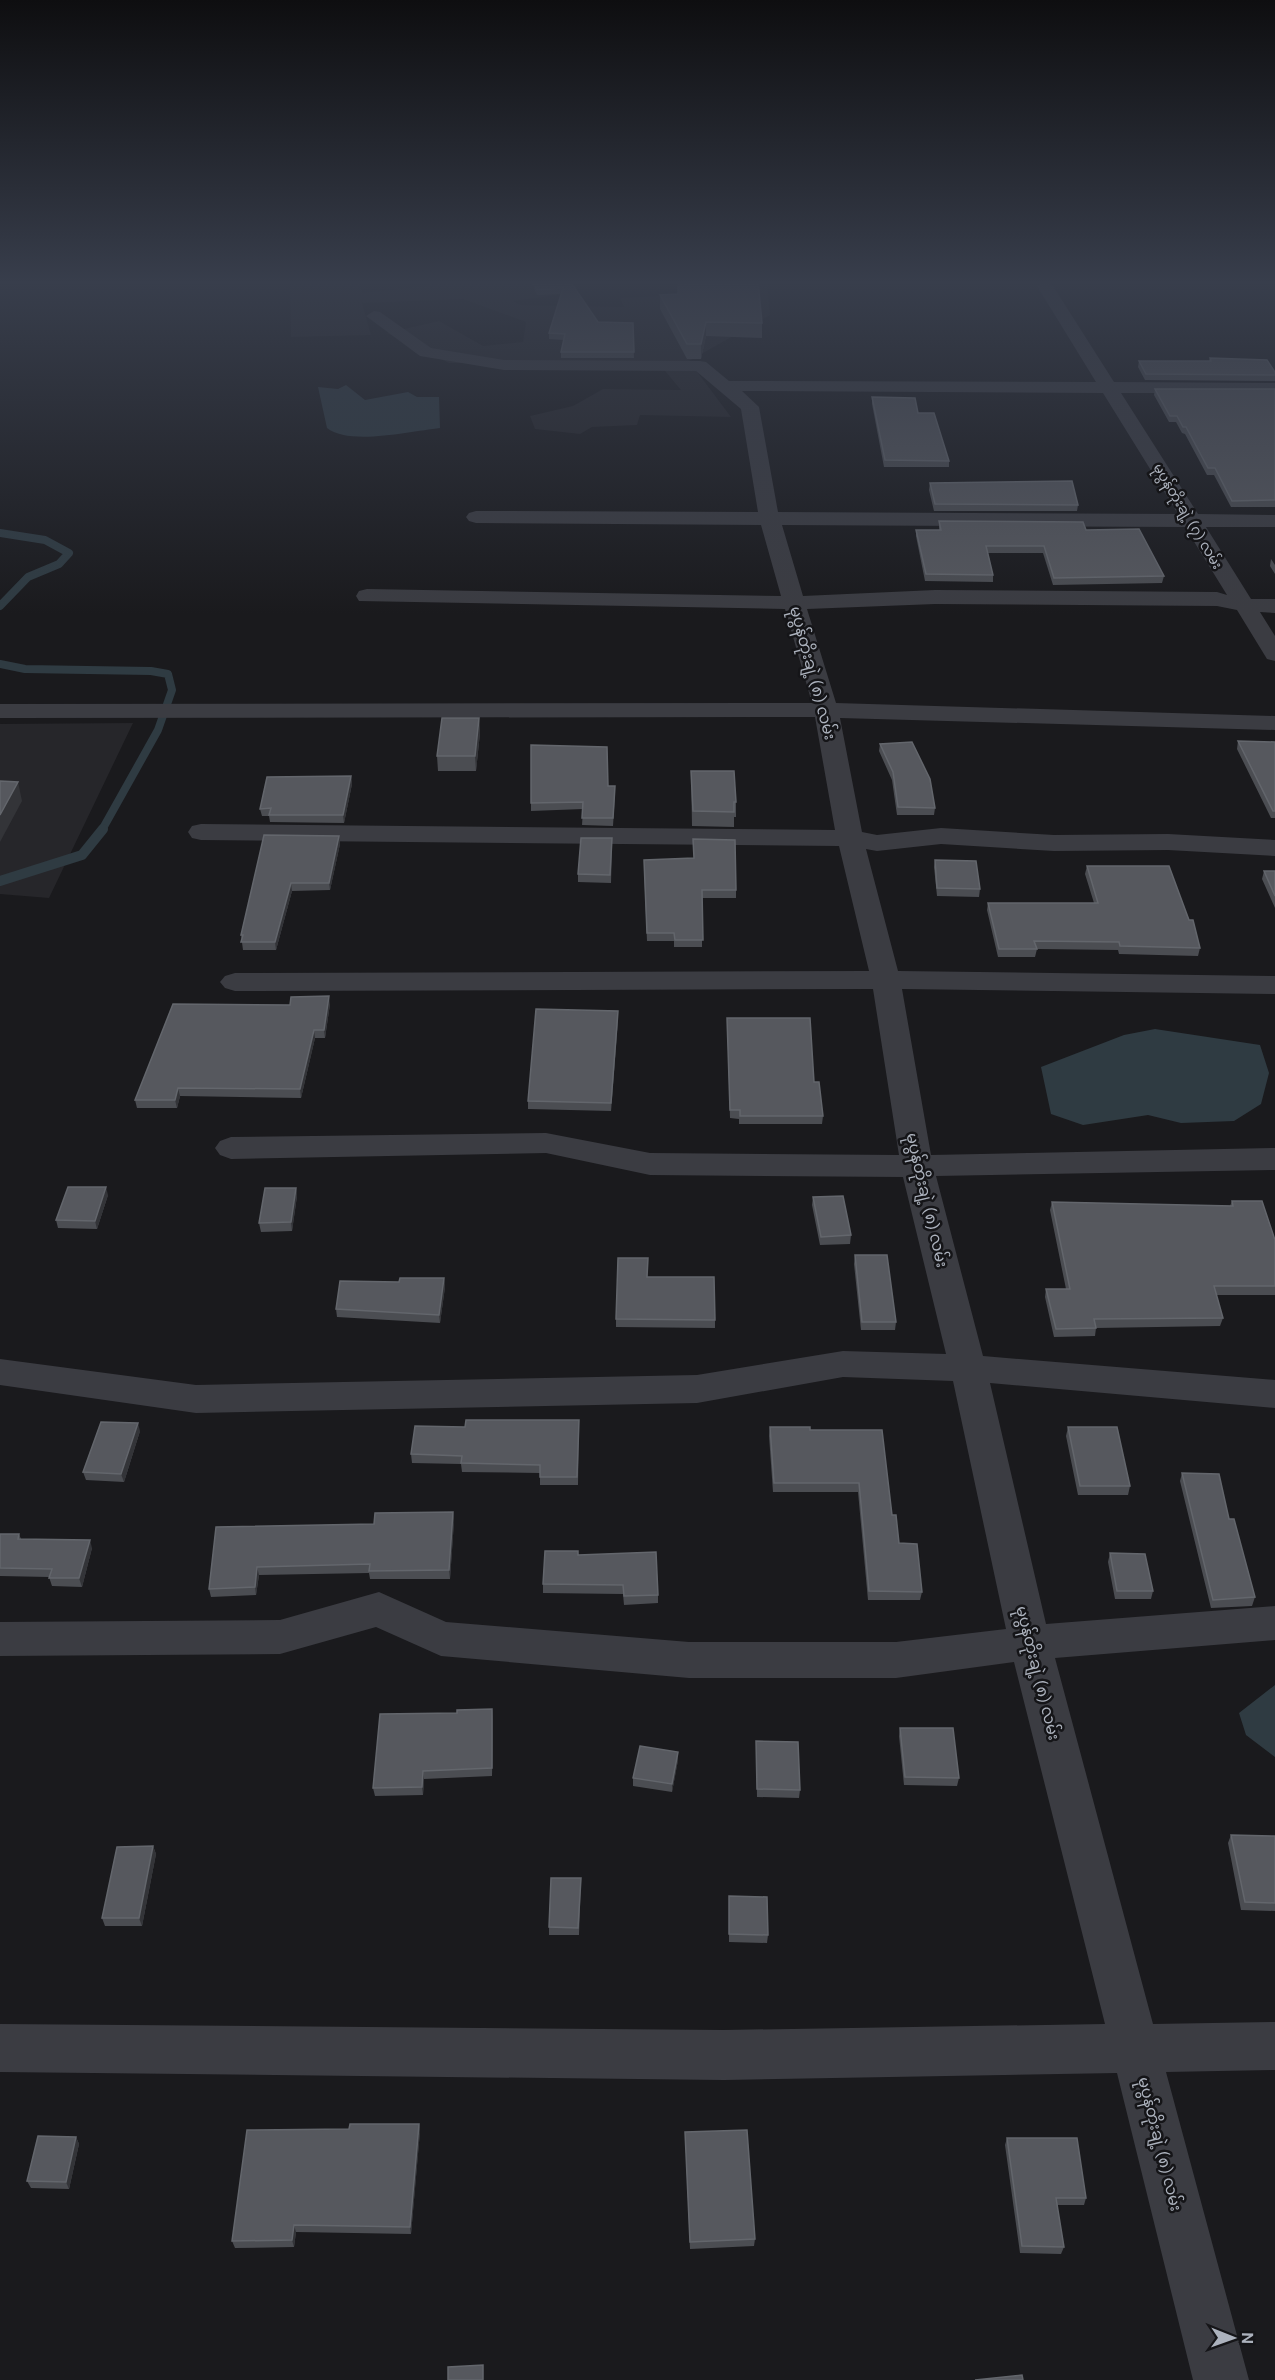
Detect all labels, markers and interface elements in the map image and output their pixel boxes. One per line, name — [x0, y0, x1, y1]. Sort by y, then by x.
street label: မုပွန်တိုးချဲ့ (၇) လမ်း — [1147, 459, 1228, 574]
street label: မုပွန်တိုးချဲ့ (၈) လမ်း — [781, 604, 842, 743]
street label: မုပွန်တိုးချဲ့ (၈) လမ်း — [897, 1130, 954, 1270]
street label: မုပွန်တိုးချဲ့ (၈) လမ်း — [1007, 1603, 1066, 1743]
street label: မုပွန်တိုးချဲ့ (၈) လမ်း — [1129, 2074, 1188, 2214]
north arrow — [1203, 2308, 1263, 2368]
text: N — [1237, 2332, 1258, 2344]

